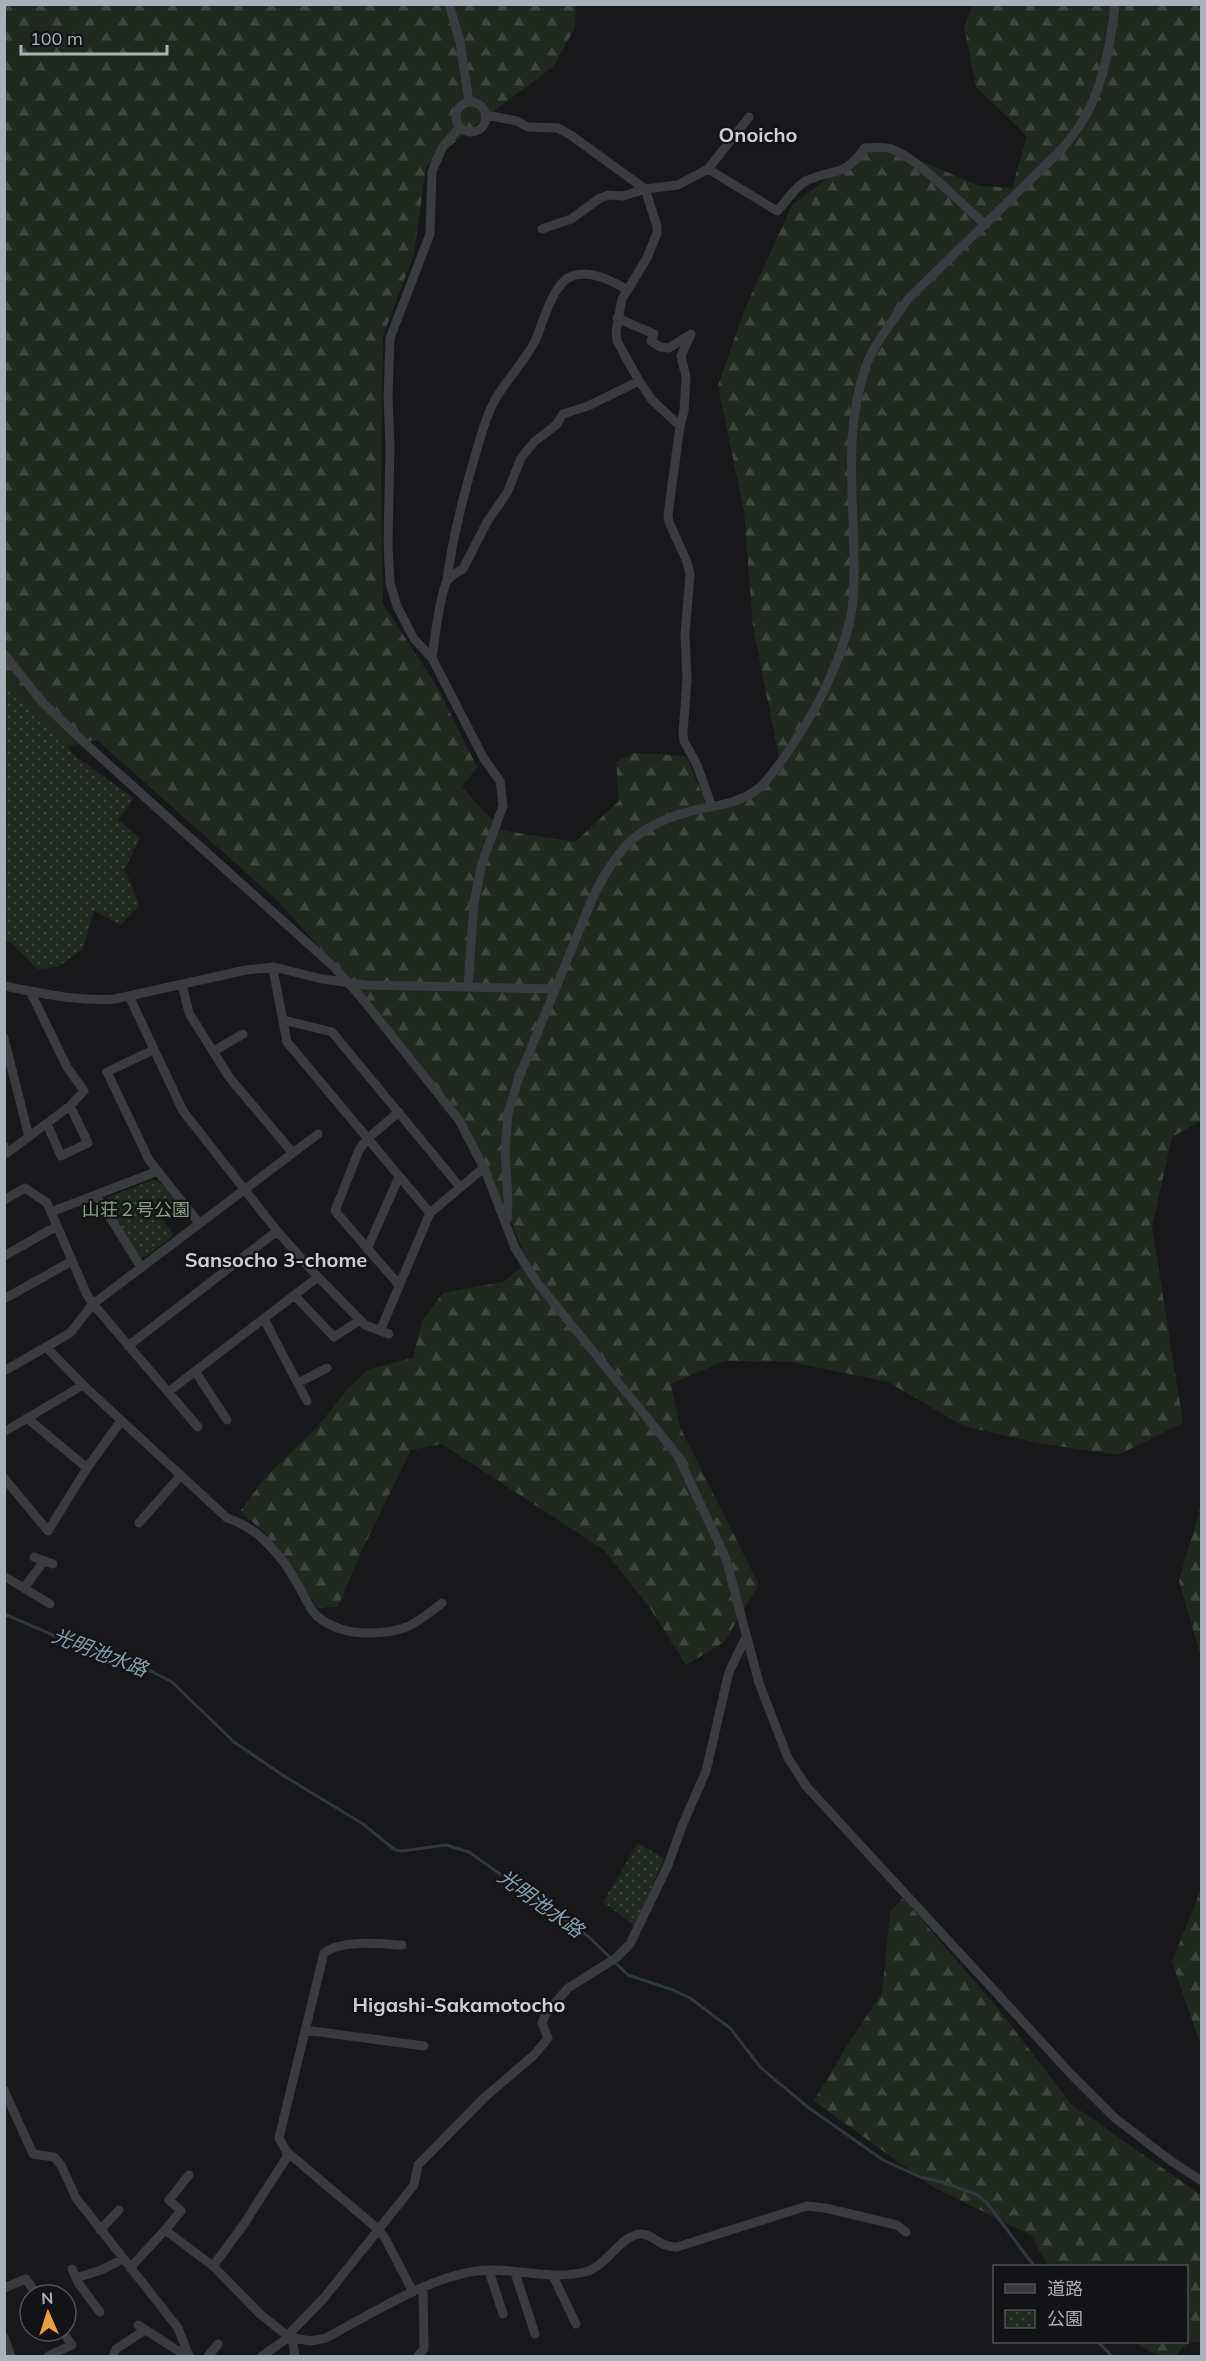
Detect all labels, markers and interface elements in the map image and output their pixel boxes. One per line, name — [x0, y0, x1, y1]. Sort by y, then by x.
scale bar — [21, 18, 166, 56]
text: 100 m — [30, 27, 83, 50]
district label: Onoicho — [719, 122, 798, 147]
park label: 山荘２号公園 — [82, 1198, 190, 1221]
district label: Sansocho 3-chome — [185, 1247, 367, 1272]
water label: 光明池水路 — [49, 1622, 153, 1682]
water label: 光明池水路 — [493, 1863, 590, 1944]
district label: Higashi-Sakamotocho — [353, 1992, 566, 2017]
legend — [993, 2265, 1188, 2343]
text: 道路 — [1047, 2277, 1083, 2300]
north arrow — [18, 2283, 78, 2343]
text: N — [41, 2288, 54, 2308]
text: 公園 — [1047, 2307, 1083, 2330]

